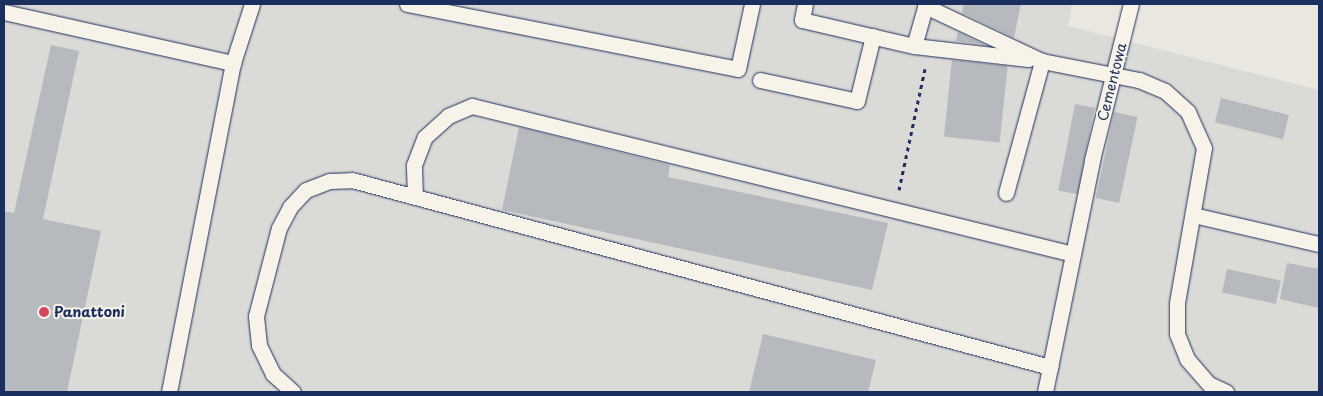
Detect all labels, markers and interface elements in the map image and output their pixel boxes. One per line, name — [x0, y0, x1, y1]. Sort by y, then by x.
street label: Cementowa — [1094, 41, 1130, 123]
place label: Panattoni — [54, 304, 125, 320]
marker: Panattoni — [38, 306, 50, 318]

